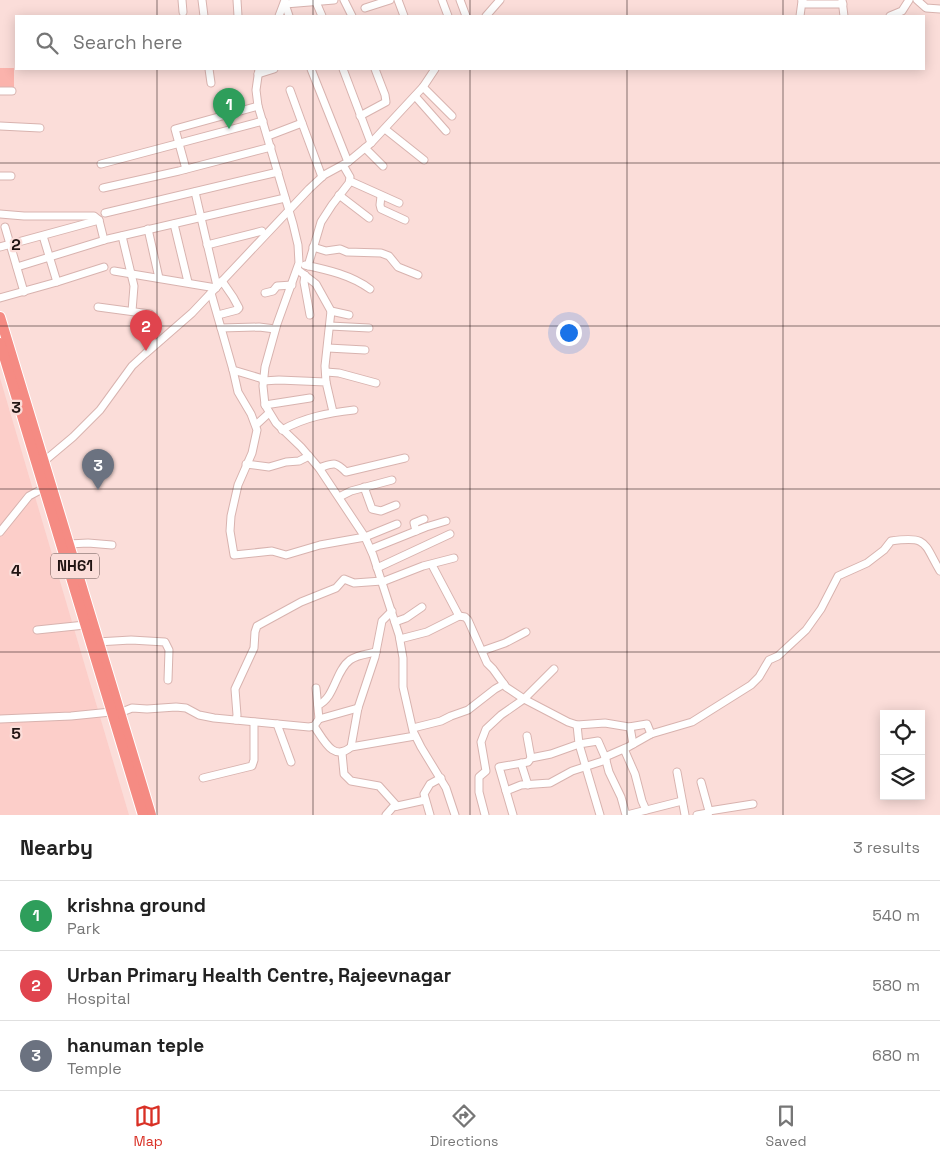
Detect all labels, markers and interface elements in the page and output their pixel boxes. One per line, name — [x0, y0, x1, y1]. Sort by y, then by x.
search box — [15, 15, 925, 70]
icon: search — [33, 29, 61, 57]
text: Search here — [73, 30, 183, 55]
pin: 1 — [213, 88, 245, 129]
text: 2 — [11, 234, 21, 255]
pin: 2 — [130, 310, 162, 351]
your location — [556, 320, 582, 346]
text: 3 — [11, 397, 21, 418]
pin: 3 — [82, 449, 114, 490]
road number: NH61 — [51, 554, 99, 578]
text: 4 — [11, 560, 21, 581]
map controls — [880, 710, 925, 800]
button: locate — [880, 710, 925, 755]
text: 5 — [11, 723, 21, 744]
button: layers — [880, 755, 925, 800]
text: Nearby — [20, 834, 93, 861]
text: 3 results — [853, 837, 920, 858]
text: krishna ground — [67, 893, 206, 918]
text: 1 — [32, 905, 40, 926]
text: 540 m — [872, 905, 920, 926]
text: Park — [67, 918, 100, 939]
text: Urban Primary Health Centre, Rajeevnagar — [67, 963, 451, 988]
text: 2 — [31, 975, 41, 996]
text: 580 m — [872, 975, 920, 996]
text: Hospital — [67, 988, 130, 1009]
text: hanuman teple — [67, 1033, 204, 1058]
text: 3 — [31, 1045, 41, 1066]
text: 680 m — [872, 1045, 920, 1066]
text: Temple — [67, 1058, 122, 1079]
tab: Map — [134, 1102, 163, 1150]
tab: Directions — [430, 1102, 498, 1150]
tab: Saved — [766, 1102, 806, 1150]

